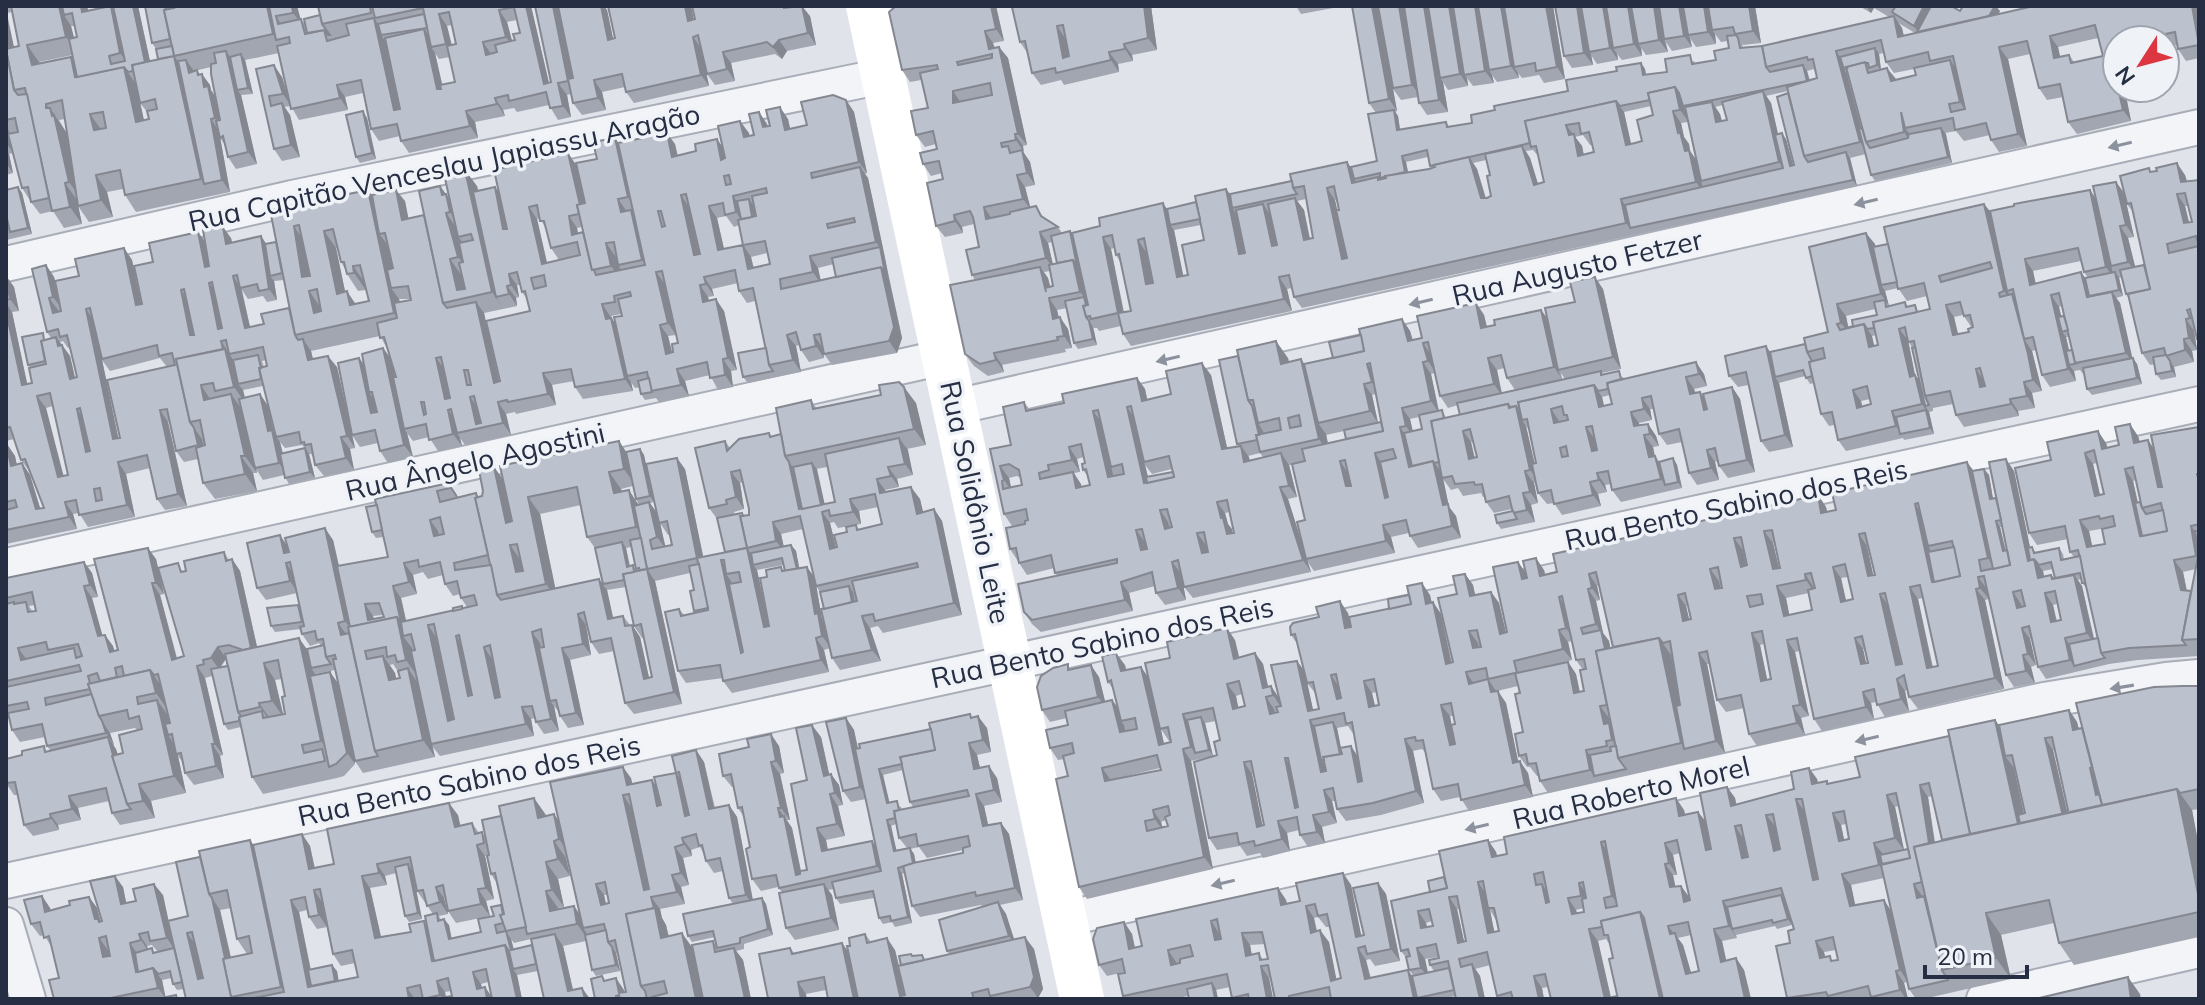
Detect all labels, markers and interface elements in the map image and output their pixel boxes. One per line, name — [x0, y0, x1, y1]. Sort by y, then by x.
north arrow — [2101, 24, 2181, 104]
text: N — [2109, 61, 2141, 91]
street label: Rua Capitão Venceslau Japiassu Aragão — [185, 96, 703, 238]
one-way arrow — [2107, 139, 2132, 152]
one-way arrow — [1854, 196, 1879, 209]
street label: Rua Augusto Fetzer — [1448, 221, 1706, 313]
one-way arrow — [1409, 296, 1434, 309]
one-way arrow — [1155, 353, 1180, 366]
street label: Rua Solidônio Leite — [933, 377, 1019, 627]
street label: Rua Ângelo Agostini — [342, 414, 608, 508]
street label: Rua Bento Sabino dos Reis — [1561, 451, 1911, 557]
street label: Rua Bento Sabino dos Reis — [927, 589, 1277, 695]
one-way arrow — [2109, 681, 2134, 694]
street label: Rua Bento Sabino dos Reis — [294, 727, 644, 833]
one-way arrow — [1854, 733, 1879, 746]
street label: Rua Roberto Morel — [1509, 748, 1753, 836]
one-way arrow — [1464, 821, 1489, 834]
one-way arrow — [1210, 877, 1235, 890]
scale bar — [1925, 929, 2027, 979]
text: 20 m — [1937, 941, 1993, 971]

